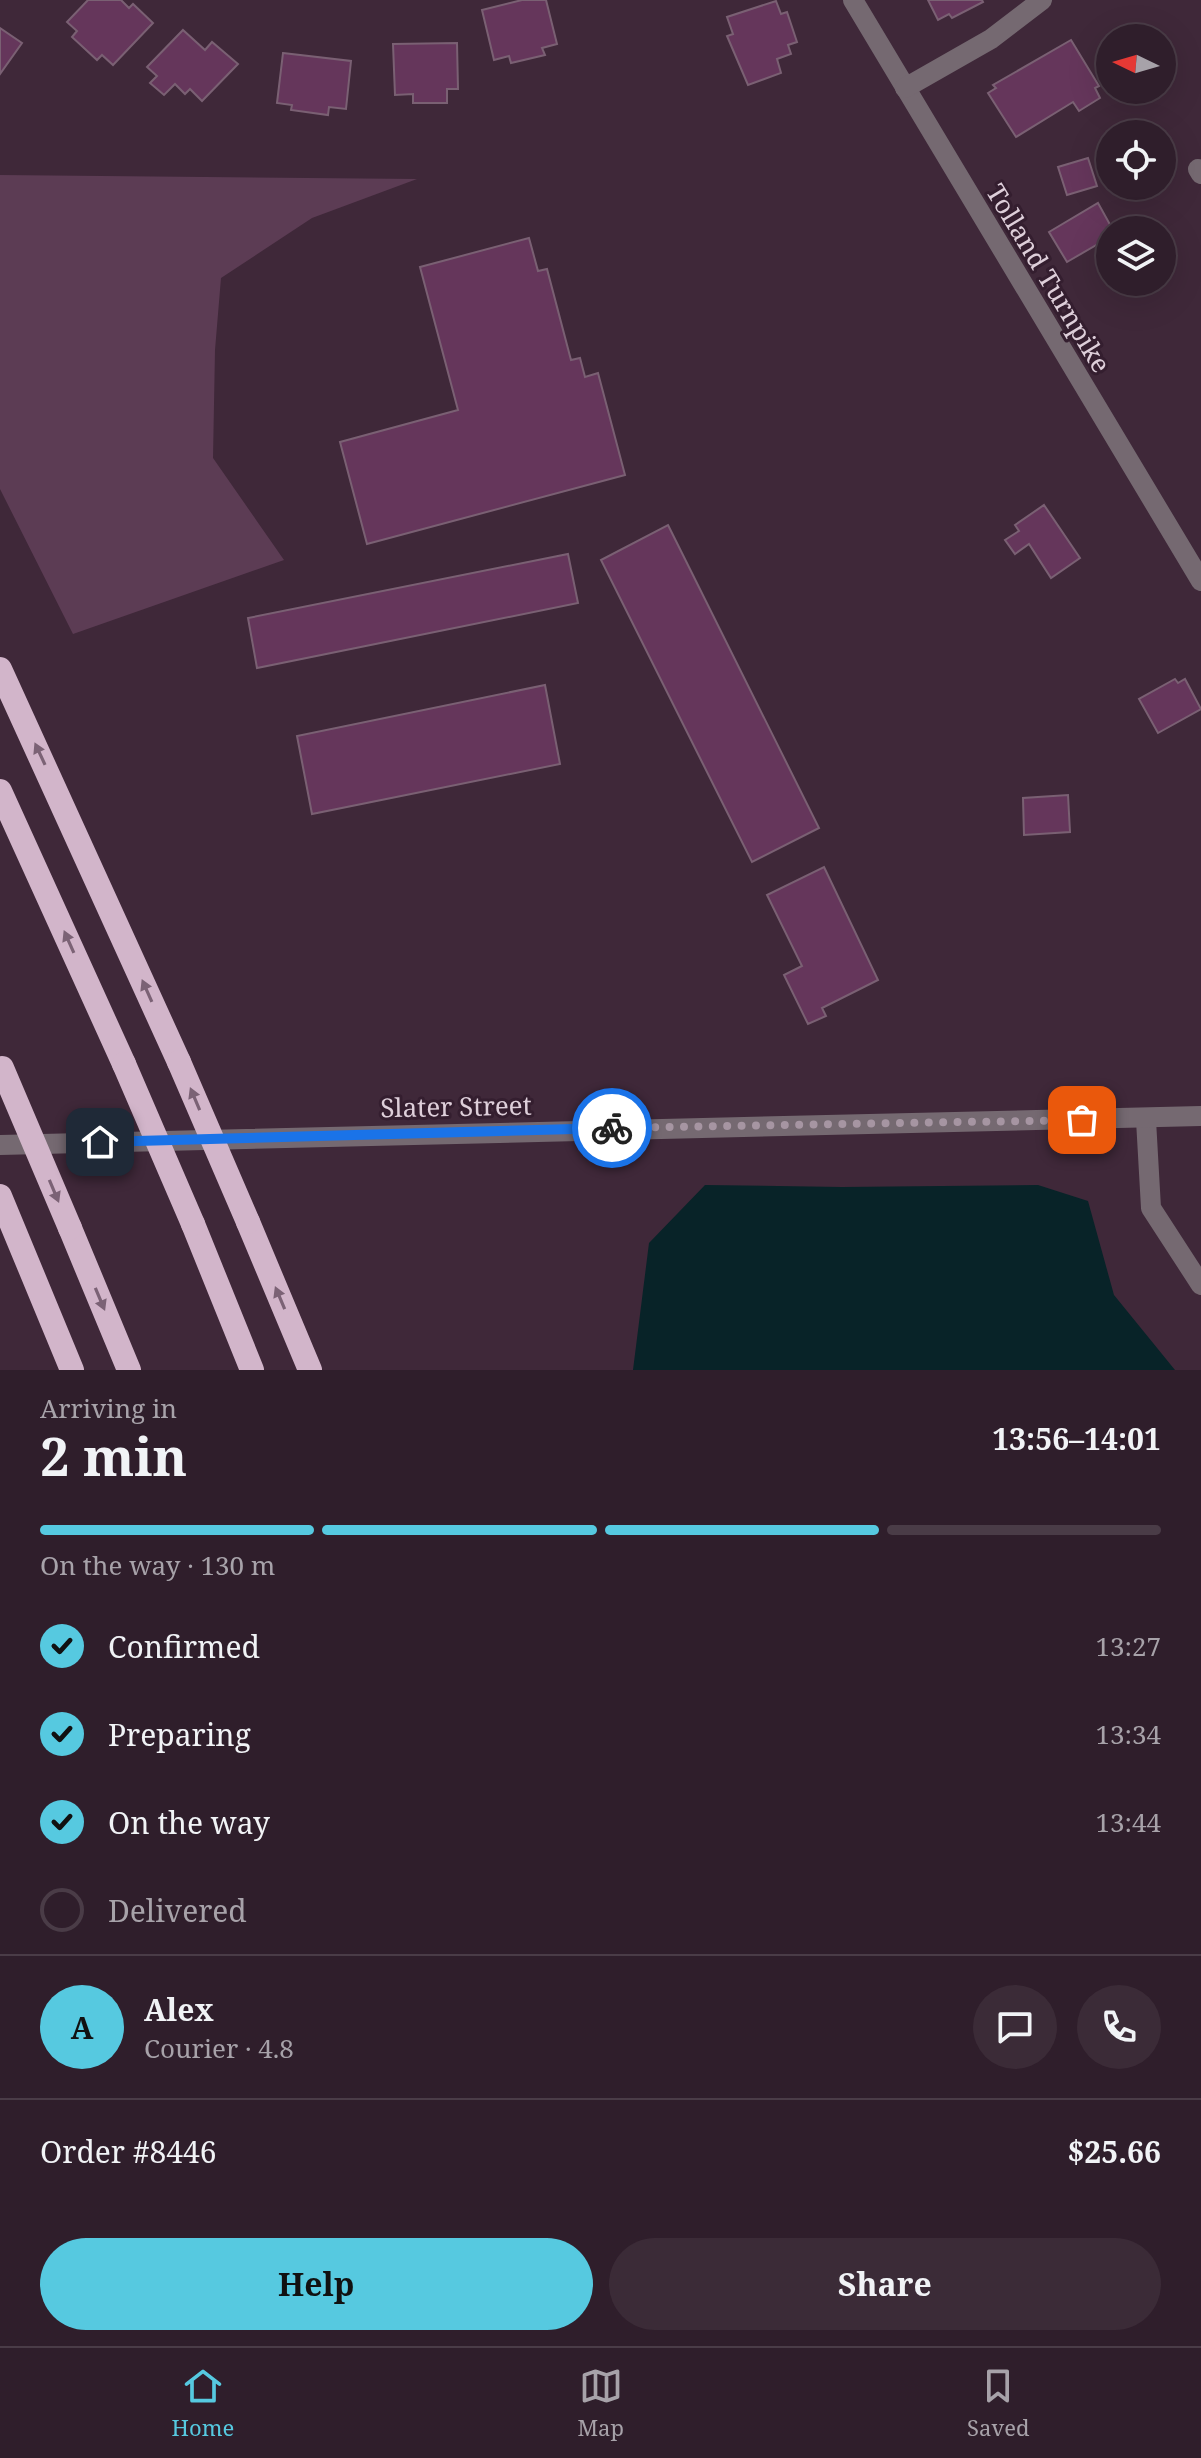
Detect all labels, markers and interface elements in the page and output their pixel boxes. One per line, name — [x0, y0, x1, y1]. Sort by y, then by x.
north arrow — [1096, 24, 1176, 104]
map controls — [1096, 24, 1176, 296]
button: locate — [1096, 120, 1176, 200]
street label: Tolland Turnpike — [978, 177, 1120, 379]
button: layers — [1096, 216, 1176, 296]
one-way arrow — [33, 742, 47, 766]
one-way arrow — [63, 930, 76, 954]
one-way arrow — [141, 979, 154, 1003]
pin — [1048, 1086, 1116, 1154]
one-way arrow — [188, 1087, 201, 1111]
street label: Slater Street — [380, 1087, 532, 1125]
courier — [572, 1088, 652, 1168]
icon: bag — [1060, 1098, 1104, 1142]
icon: bike — [590, 1106, 634, 1150]
pin — [66, 1108, 134, 1176]
icon: home — [78, 1120, 122, 1164]
one-way arrow — [48, 1180, 61, 1203]
one-way arrow — [273, 1286, 286, 1310]
one-way arrow — [94, 1287, 107, 1311]
text: Arriving in — [40, 1390, 177, 1426]
text: 13:56–14:01 — [992, 1418, 1161, 1459]
text: 2 min — [40, 1420, 187, 1491]
text: On the way · 130 m — [40, 1547, 275, 1583]
icon: check — [40, 1624, 84, 1668]
text: Confirmed — [108, 1626, 260, 1667]
text: 13:27 — [1095, 1628, 1161, 1664]
icon: check — [40, 1712, 84, 1756]
text: Preparing — [108, 1714, 251, 1755]
text: 13:34 — [1095, 1716, 1161, 1752]
icon: check — [40, 1800, 84, 1844]
text: On the way — [108, 1802, 270, 1843]
text: 13:44 — [1095, 1804, 1161, 1840]
text: Delivered — [108, 1890, 247, 1931]
button: chat — [973, 1985, 1057, 2069]
button: phone — [1077, 1985, 1161, 2069]
text: Alex — [144, 1989, 214, 2030]
text: A — [71, 2007, 93, 2048]
text: Courier · 4.8 — [144, 2030, 294, 2066]
text: Order #8446 — [40, 2131, 217, 2172]
text: $25.66 — [1067, 2131, 1161, 2172]
button: Help — [40, 2238, 593, 2330]
button: Share — [609, 2238, 1161, 2330]
tab: Home — [172, 2364, 234, 2442]
tab: Map — [577, 2364, 624, 2442]
tab: Saved — [967, 2364, 1029, 2442]

